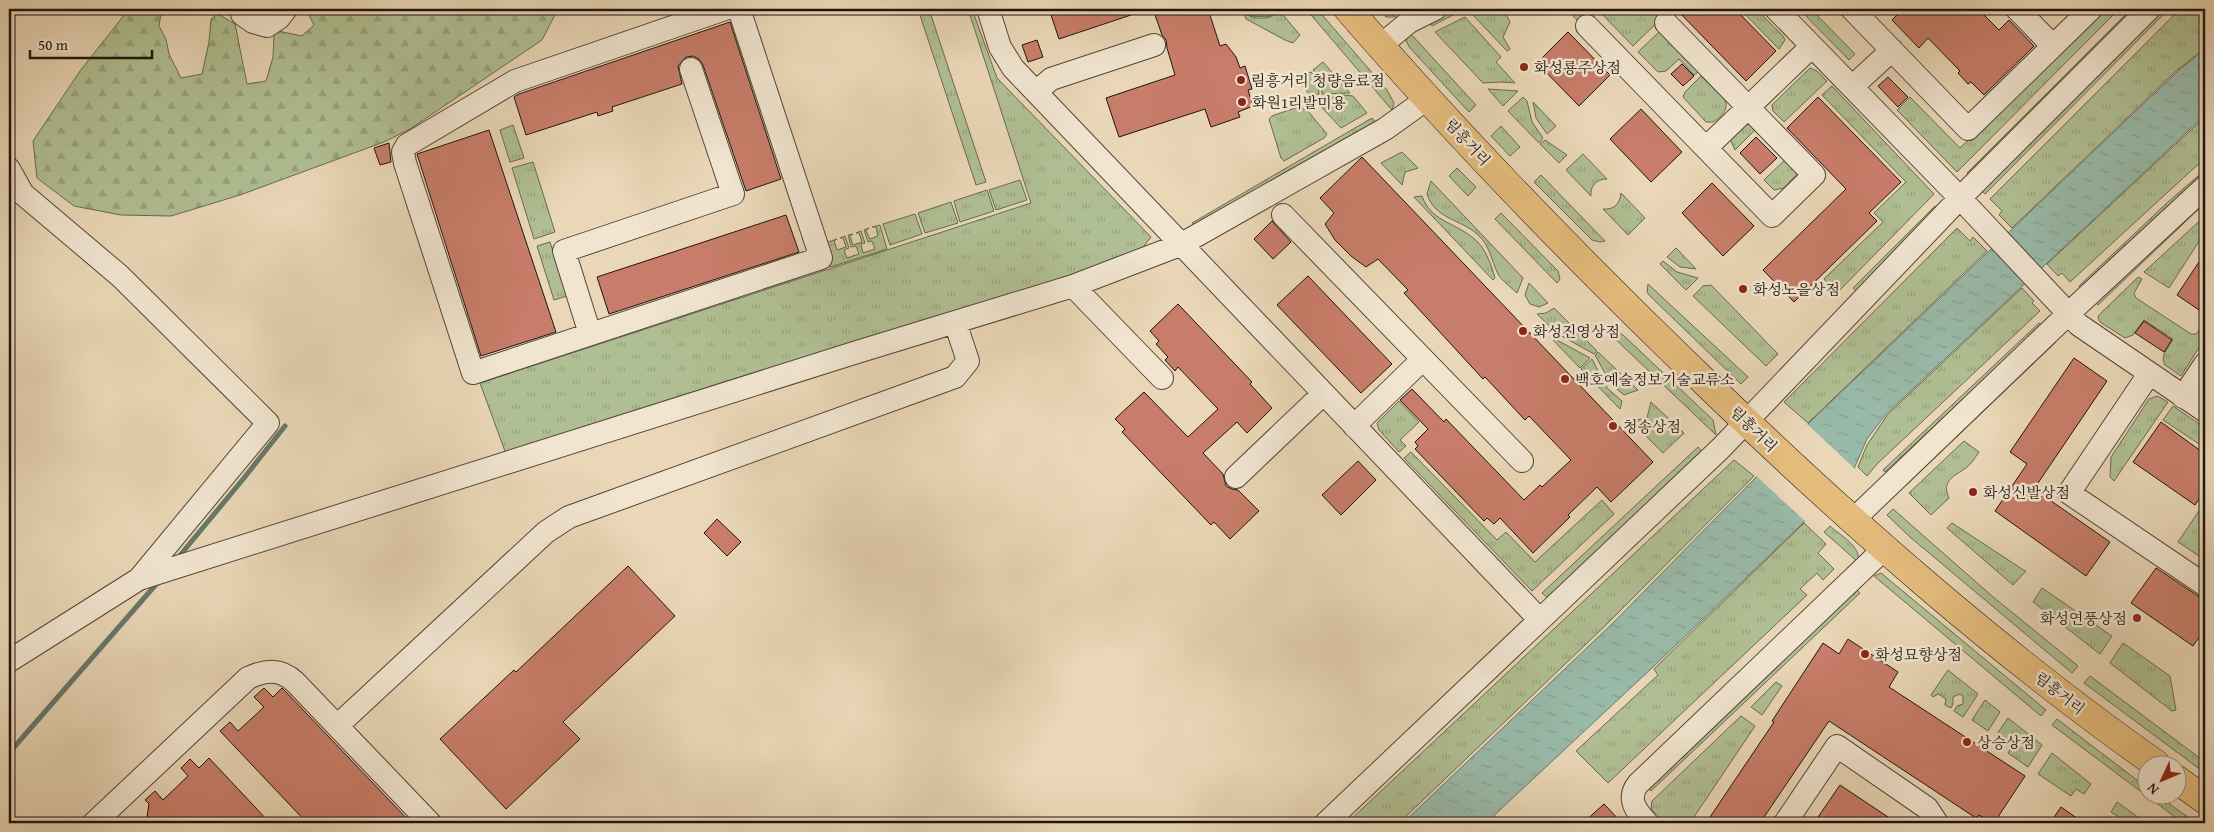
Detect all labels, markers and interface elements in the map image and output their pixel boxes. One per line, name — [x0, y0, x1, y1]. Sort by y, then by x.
scale bar — [30, 28, 152, 60]
text: 50 m — [38, 34, 69, 55]
place label: 화성룡주상점 — [1534, 57, 1621, 78]
marker: 화성룡주상점 — [1518, 61, 1530, 73]
place label: 림흥거리 청량음료점 — [1251, 70, 1385, 91]
marker: 림흥거리 청량음료점 — [1235, 74, 1247, 86]
place label: 화원1리발미용 — [1252, 92, 1347, 113]
marker: 화원1리발미용 — [1236, 96, 1248, 108]
street label: 림흥거리 — [1441, 114, 1495, 170]
place label: 화성노을상점 — [1753, 279, 1840, 300]
marker: 화성노을상점 — [1737, 283, 1749, 295]
place label: 화성진영상점 — [1533, 321, 1620, 342]
marker: 화성진영상점 — [1517, 325, 1529, 337]
place label: 백호예술정보기술교류소 — [1575, 369, 1735, 390]
marker: 백호예술정보기술교류소 — [1559, 373, 1571, 385]
street label: 림흥거리 — [1726, 401, 1782, 457]
place label: 청송상점 — [1623, 416, 1681, 437]
marker: 청송상점 — [1607, 420, 1619, 432]
place label: 화성신발상점 — [1983, 482, 2070, 503]
marker: 화성신발상점 — [1967, 486, 1979, 498]
place label: 화성연풍상점 — [2040, 608, 2127, 629]
marker: 화성연풍상점 — [2131, 612, 2143, 624]
place label: 화성묘향상점 — [1875, 644, 1962, 665]
marker: 화성묘향상점 — [1859, 648, 1871, 660]
street label: 림흥거리 — [2031, 667, 2089, 719]
place label: 상승상점 — [1977, 732, 2035, 753]
marker: 상승상점 — [1961, 736, 1973, 748]
north arrow — [2136, 754, 2186, 804]
text: N — [2142, 778, 2163, 799]

